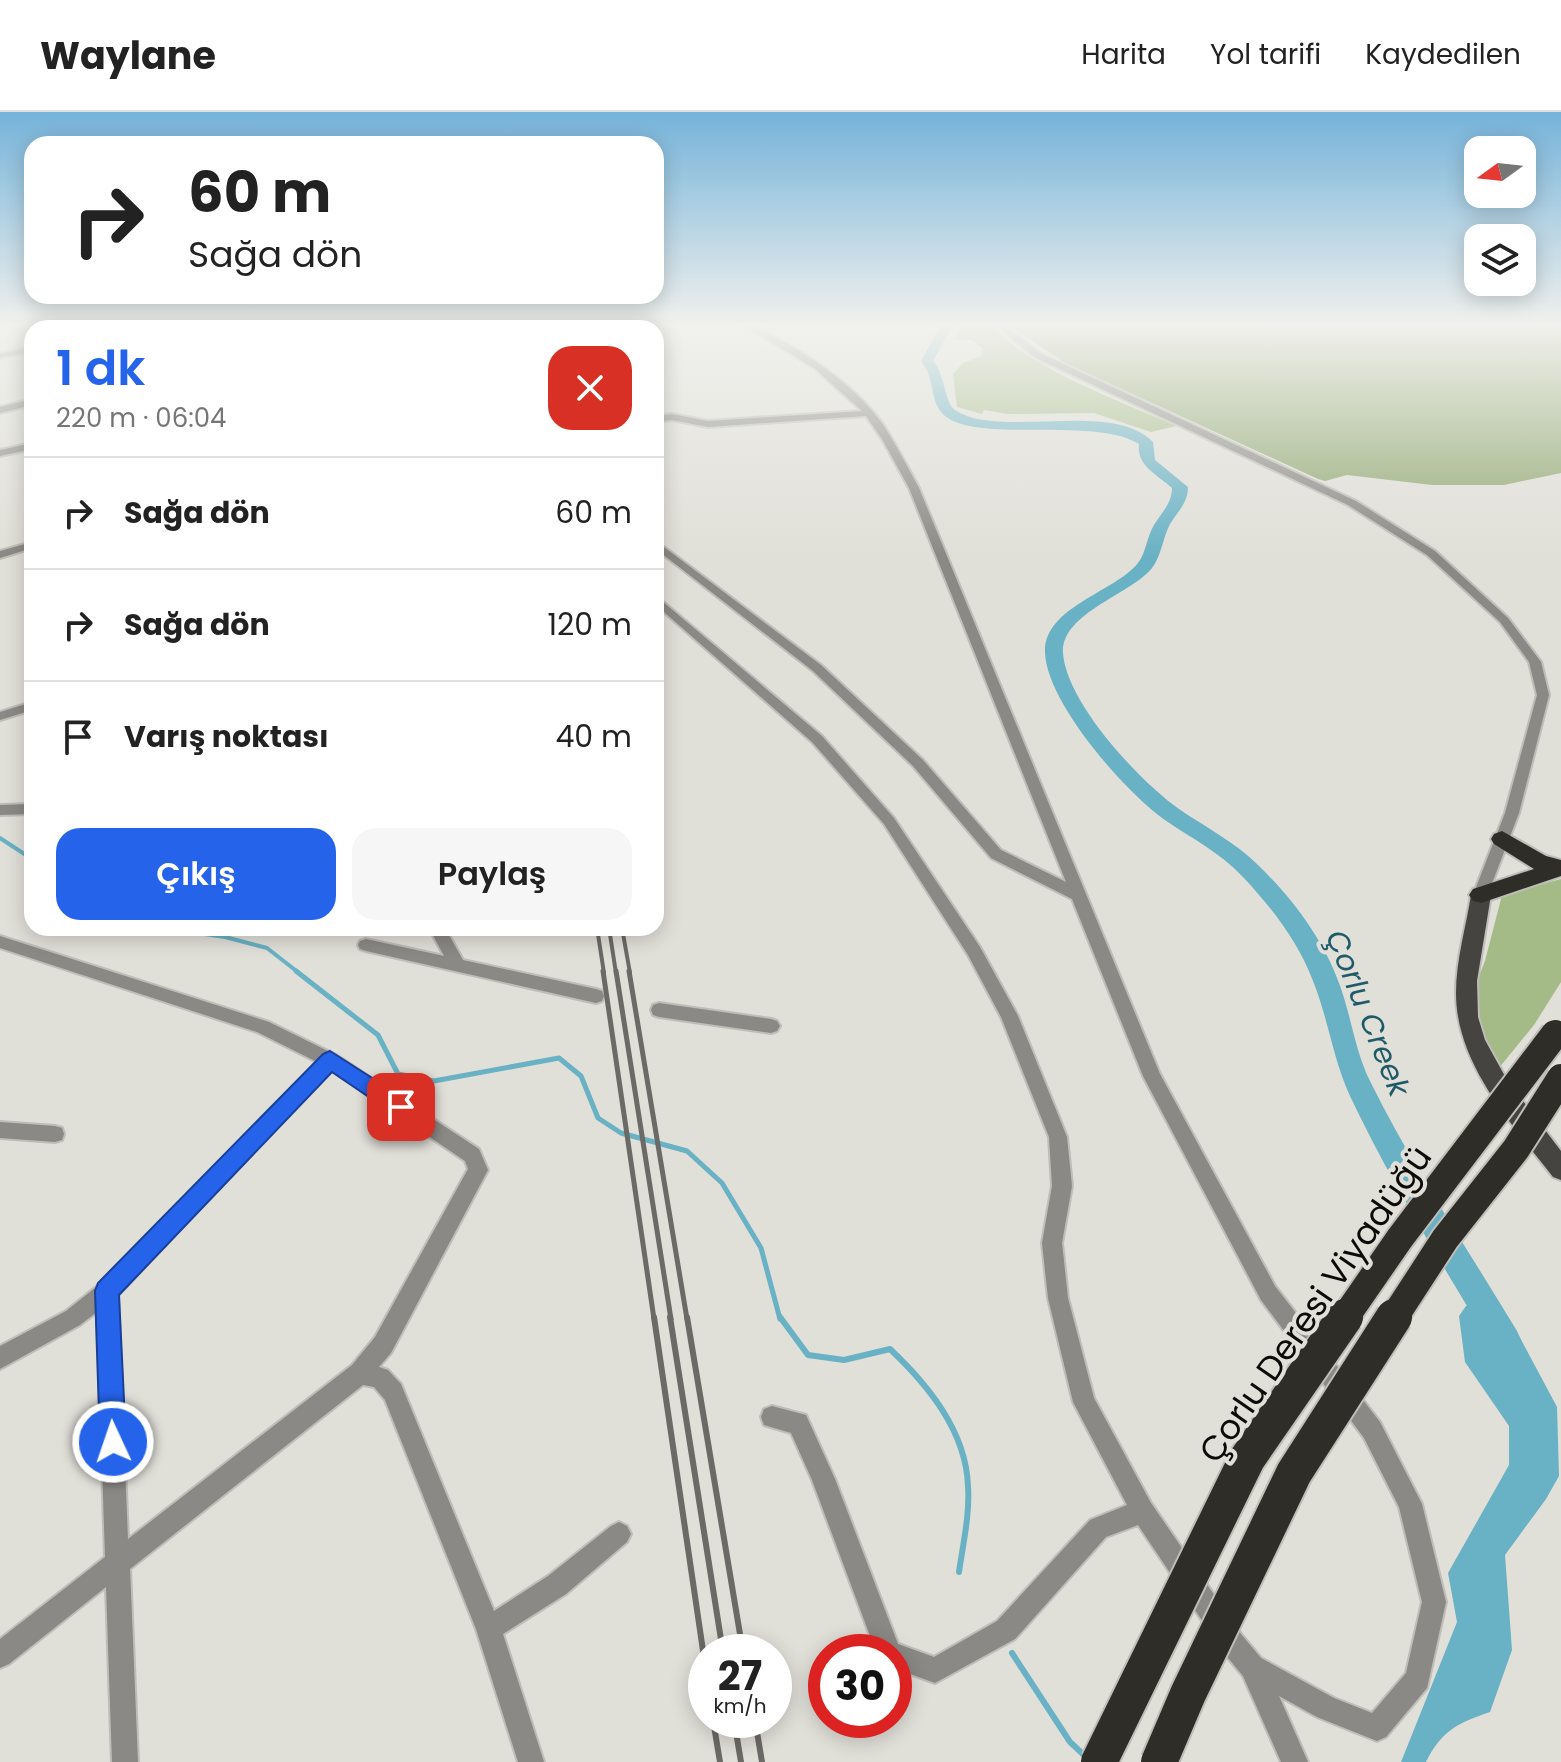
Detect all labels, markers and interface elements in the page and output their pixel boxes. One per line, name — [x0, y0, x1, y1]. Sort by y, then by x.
text: Waylane — [40, 29, 216, 82]
text: Harita — [1081, 35, 1166, 74]
text: Yol tarifi — [1210, 35, 1321, 74]
text: Kaydedilen — [1365, 35, 1521, 74]
north arrow — [1464, 136, 1536, 208]
map controls — [1464, 136, 1536, 296]
text: 60 m — [188, 153, 331, 232]
icon: right — [56, 168, 160, 272]
button: layers — [1464, 224, 1536, 296]
text: Sağa dön — [188, 229, 362, 280]
text: 1 dk — [56, 335, 145, 402]
button: close — [548, 346, 632, 430]
text: 220 m · 06:04 — [56, 400, 226, 436]
icon: right — [56, 491, 100, 535]
text: Sağa dön — [124, 491, 270, 534]
text: 60 m — [555, 491, 632, 534]
icon: right — [56, 603, 100, 647]
text: Sağa dön — [124, 603, 270, 646]
text: 120 m — [547, 603, 632, 646]
icon: arrive — [56, 715, 100, 759]
text: Varış noktası — [124, 715, 329, 758]
text: 40 m — [555, 715, 632, 758]
button: Çıkış — [56, 828, 336, 920]
button: Paylaş — [352, 828, 632, 920]
water label: Çorlu Creek — [1315, 923, 1421, 1104]
pin — [367, 1073, 435, 1141]
icon: arrive — [379, 1085, 423, 1129]
street label: Çorlu Deresi Viyadüğü — [1187, 1136, 1443, 1472]
position arrow — [71, 1400, 155, 1484]
speed limit sign: 30 — [808, 1634, 912, 1738]
text: 27 — [718, 1648, 762, 1704]
text: km/h — [713, 1692, 767, 1720]

